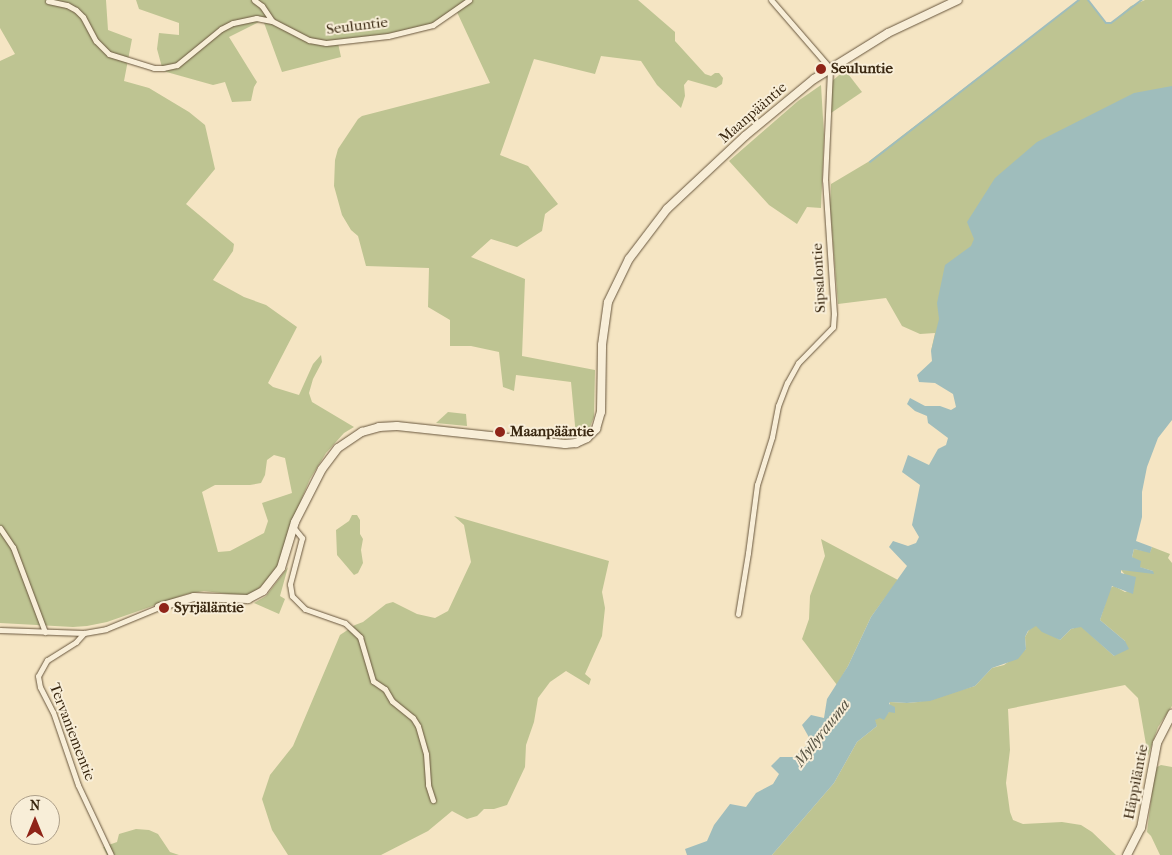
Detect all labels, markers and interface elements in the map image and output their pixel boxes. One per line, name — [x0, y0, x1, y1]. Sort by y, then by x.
street label: Seuluntie — [325, 13, 389, 39]
place label: Seuluntie — [831, 60, 893, 78]
marker: Seuluntie — [815, 63, 827, 75]
street label: Maanpääntie — [715, 79, 791, 147]
street label: Sipsalontie — [808, 243, 830, 313]
place label: Maanpääntie — [510, 423, 594, 441]
marker: Maanpääntie — [494, 426, 506, 438]
place label: Syrjäläntie — [174, 599, 244, 617]
marker: Syrjäläntie — [158, 602, 170, 614]
street label: Tervaniementie — [45, 681, 99, 783]
water label: Myllyrauma — [790, 696, 854, 770]
street label: Häppiläntie — [1120, 743, 1152, 821]
north arrow — [10, 795, 60, 845]
text: N — [30, 797, 40, 814]

